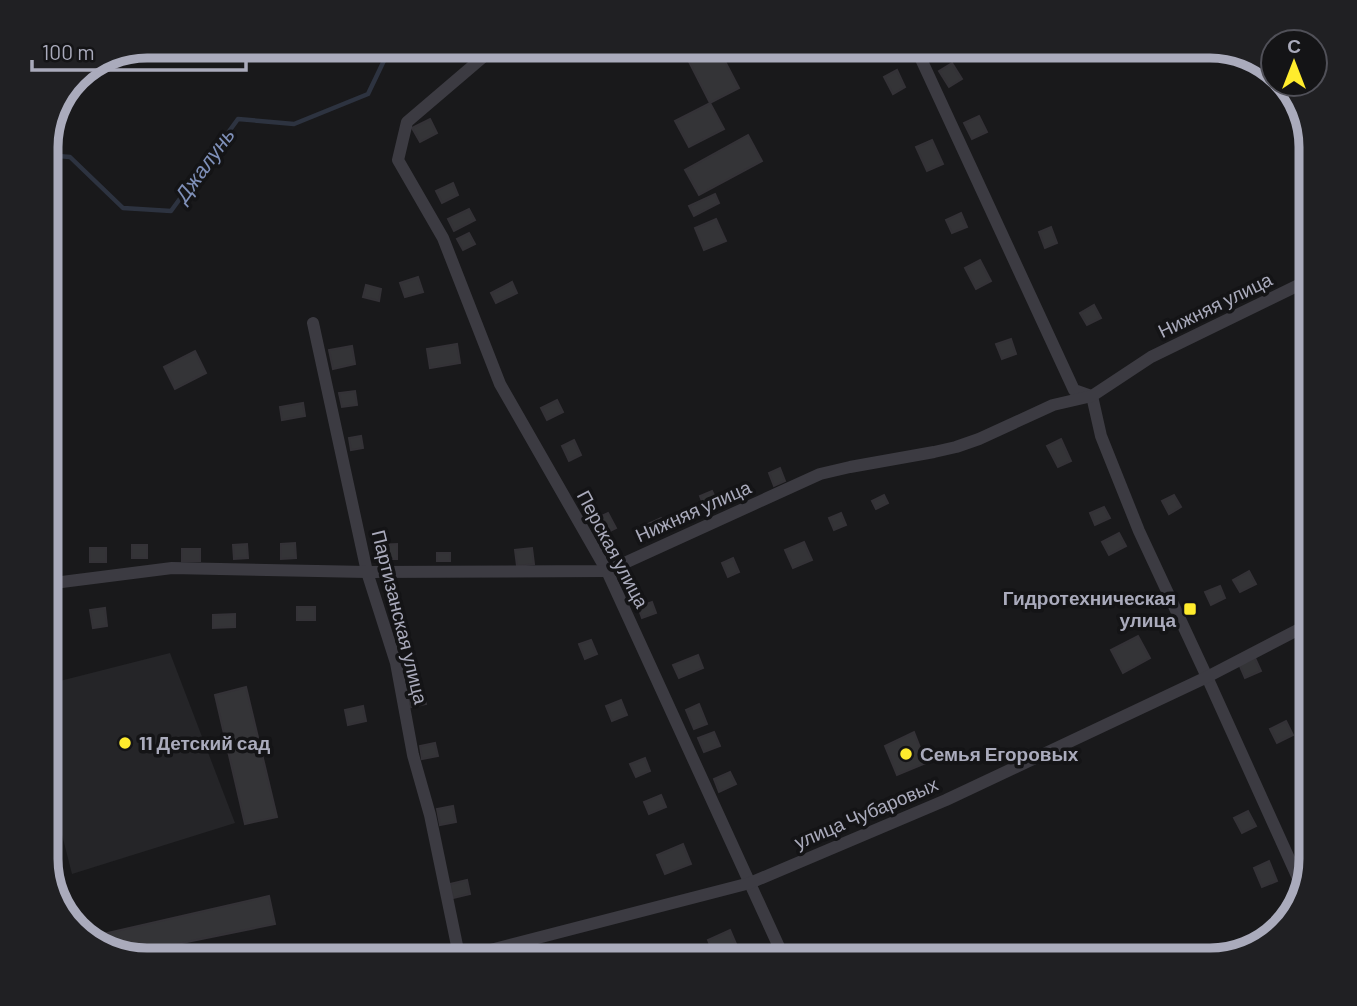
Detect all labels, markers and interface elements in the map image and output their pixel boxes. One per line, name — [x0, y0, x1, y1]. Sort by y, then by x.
scale bar — [32, 28, 245, 72]
north arrow — [1259, 28, 1329, 98]
text: С — [1287, 34, 1301, 57]
text: 100 m — [42, 39, 95, 64]
water label: Джалунь — [167, 122, 239, 208]
street label: Нижняя улица — [1154, 267, 1276, 342]
street label: Нижняя улица — [631, 475, 755, 546]
street label: Перская улица — [573, 486, 654, 612]
street label: Партизанская улица — [368, 527, 433, 707]
place label: Гидротехническая улица — [1003, 586, 1176, 631]
marker: Гидротехническая улица — [1182, 601, 1198, 617]
place label: 11 Детский сад — [139, 731, 270, 754]
marker: 11 Детский сад — [117, 735, 133, 751]
place label: Семья Егоровых — [920, 742, 1079, 765]
marker: Семья Егоровых — [898, 746, 914, 762]
street label: улица Чубаровых — [791, 772, 942, 853]

